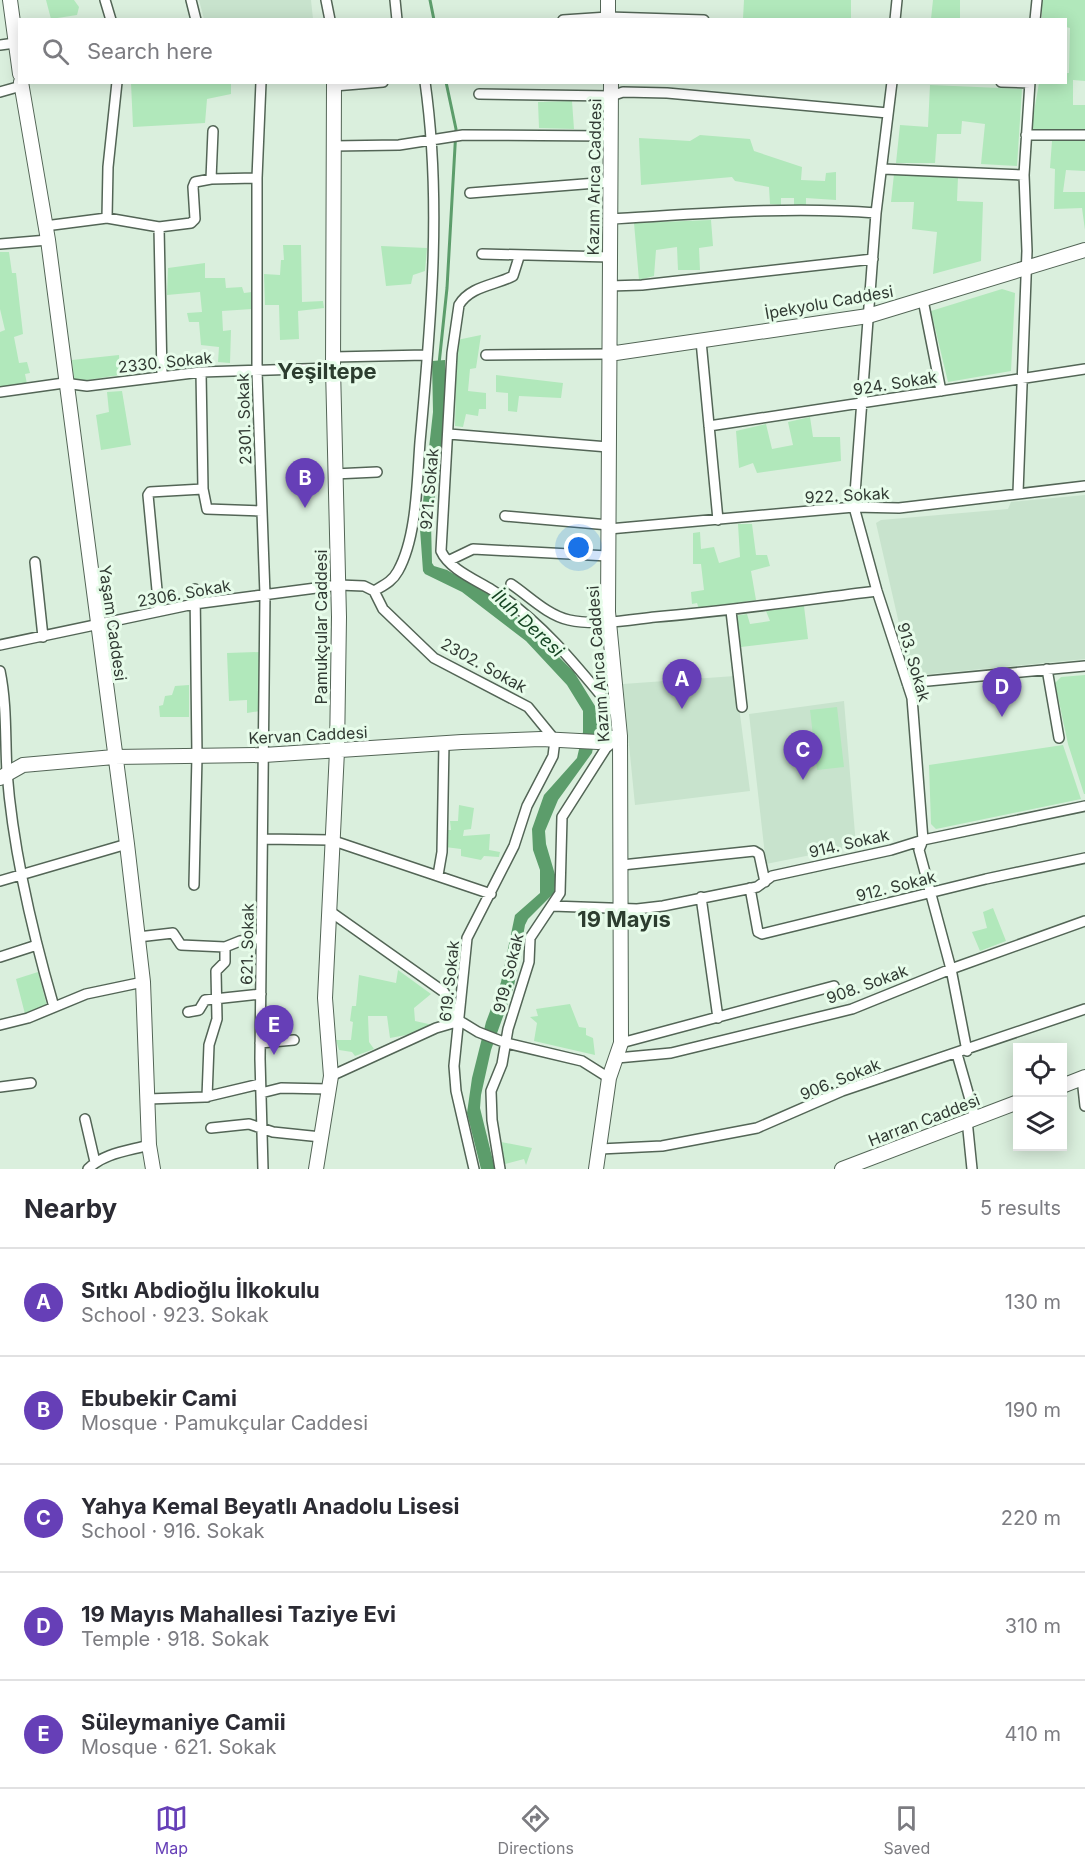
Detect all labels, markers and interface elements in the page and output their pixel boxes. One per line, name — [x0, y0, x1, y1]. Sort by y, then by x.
search box — [18, 18, 1067, 84]
icon: search — [39, 35, 72, 68]
text: Search here — [87, 38, 213, 64]
street label: Kazım Arıca Caddesi — [583, 98, 605, 256]
street label: İpekyolu Caddesi — [763, 281, 895, 323]
street label: 2330. Sokak — [117, 347, 213, 377]
district label: Yeşiltepe — [277, 358, 377, 384]
street label: 924. Sokak — [852, 366, 939, 400]
street label: 2301. Sokak — [232, 373, 256, 465]
street label: 921. Sokak — [415, 447, 443, 531]
pin: B — [286, 458, 324, 508]
street label: 922. Sokak — [804, 483, 890, 507]
your location — [564, 533, 593, 562]
street label: Pamukçular Caddesi — [311, 550, 331, 705]
street label: Yaşam Caddesi — [95, 564, 131, 682]
street label: 2306. Sokak — [136, 575, 233, 611]
water label: İluh Deresi — [488, 584, 569, 662]
street label: Kazım Arıca Caddesi — [583, 585, 613, 743]
street label: 913. Sokak — [893, 620, 935, 704]
street label: 2302. Sokak — [438, 633, 531, 697]
pin: A — [662, 660, 702, 709]
pin: D — [982, 668, 1022, 717]
street label: Kervan Caddesi — [248, 722, 368, 748]
pin: C — [784, 730, 822, 780]
street label: 914. Sokak — [807, 824, 891, 862]
street label: 912. Sokak — [854, 866, 938, 906]
street label: 621. Sokak — [236, 903, 258, 985]
district label: 19 Mayıs — [577, 906, 671, 932]
street label: 919. Sokak — [488, 931, 528, 1015]
street label: 619. Sokak — [435, 939, 463, 1023]
street label: 908. Sokak — [824, 960, 911, 1008]
pin: E — [254, 1006, 294, 1055]
map controls — [1013, 1043, 1067, 1151]
button: locate — [1013, 1043, 1067, 1097]
street label: 906. Sokak — [797, 1054, 883, 1104]
street label: Harran Caddesi — [865, 1090, 983, 1150]
button: layers — [1013, 1097, 1067, 1151]
text: Nearby — [24, 1193, 117, 1224]
text: 5 results — [980, 1196, 1061, 1220]
text: Sıtkı Abdioğlu İlkokulu — [81, 1277, 320, 1303]
text: A — [36, 1290, 51, 1314]
text: 130 m — [1005, 1290, 1061, 1314]
text: School · 923. Sokak — [81, 1303, 269, 1327]
text: Ebubekir Cami — [81, 1385, 237, 1411]
text: B — [37, 1398, 50, 1422]
text: 190 m — [1005, 1398, 1061, 1422]
text: Mosque · Pamukçular Caddesi — [81, 1411, 368, 1435]
text: Yahya Kemal Beyatlı Anadolu Lisesi — [81, 1493, 460, 1519]
text: C — [36, 1506, 51, 1530]
text: 220 m — [1001, 1506, 1061, 1530]
text: School · 916. Sokak — [81, 1519, 265, 1543]
text: 19 Mayıs Mahallesi Taziye Evi — [81, 1601, 396, 1627]
text: D — [36, 1614, 51, 1638]
text: 310 m — [1005, 1614, 1061, 1638]
text: Temple · 918. Sokak — [81, 1627, 269, 1651]
text: Süleymaniye Camii — [81, 1709, 286, 1735]
text: E — [37, 1722, 50, 1746]
text: 410 m — [1005, 1722, 1061, 1746]
text: Mosque · 621. Sokak — [81, 1735, 277, 1759]
tab: Map — [155, 1802, 188, 1858]
tab: Directions — [498, 1802, 574, 1858]
tab: Saved — [883, 1802, 930, 1858]

